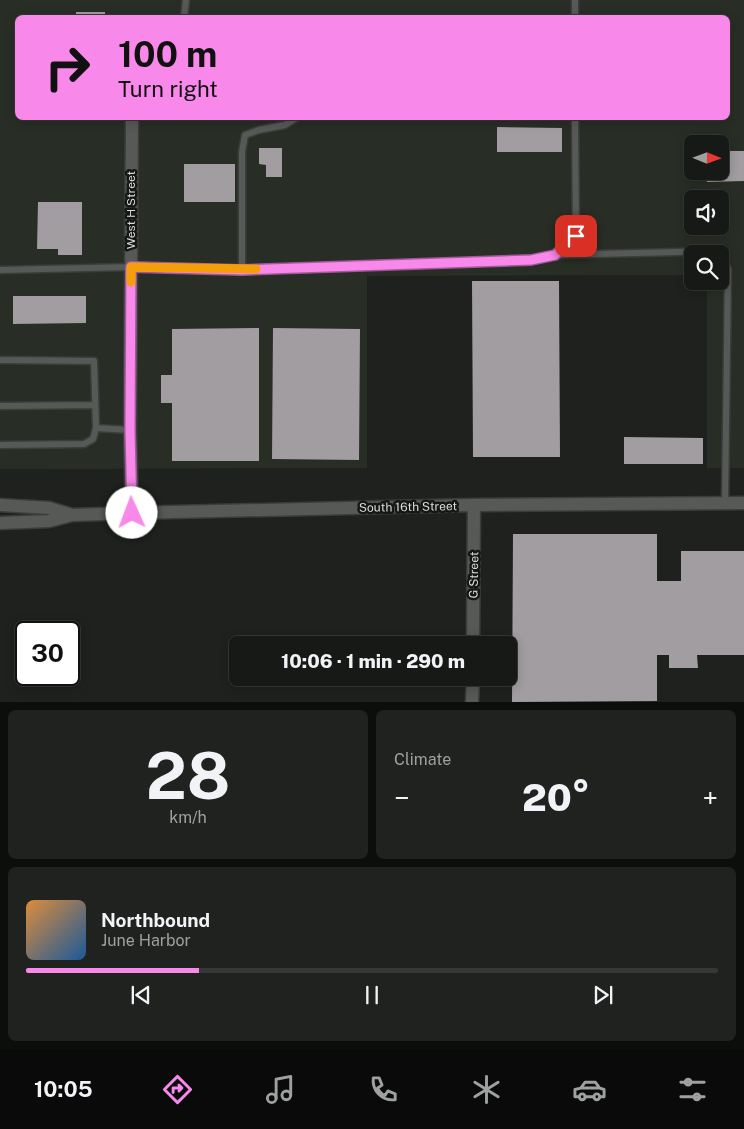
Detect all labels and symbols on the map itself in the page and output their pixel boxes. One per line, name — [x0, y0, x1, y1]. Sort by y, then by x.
north arrow — [684, 135, 729, 180]
street label: West H Street — [124, 171, 138, 249]
pin — [555, 215, 597, 257]
position arrow — [105, 486, 157, 538]
street label: South 16th Street — [359, 499, 458, 515]
street label: G Street — [467, 551, 481, 599]
speed limit sign: 30 — [15, 621, 80, 686]

